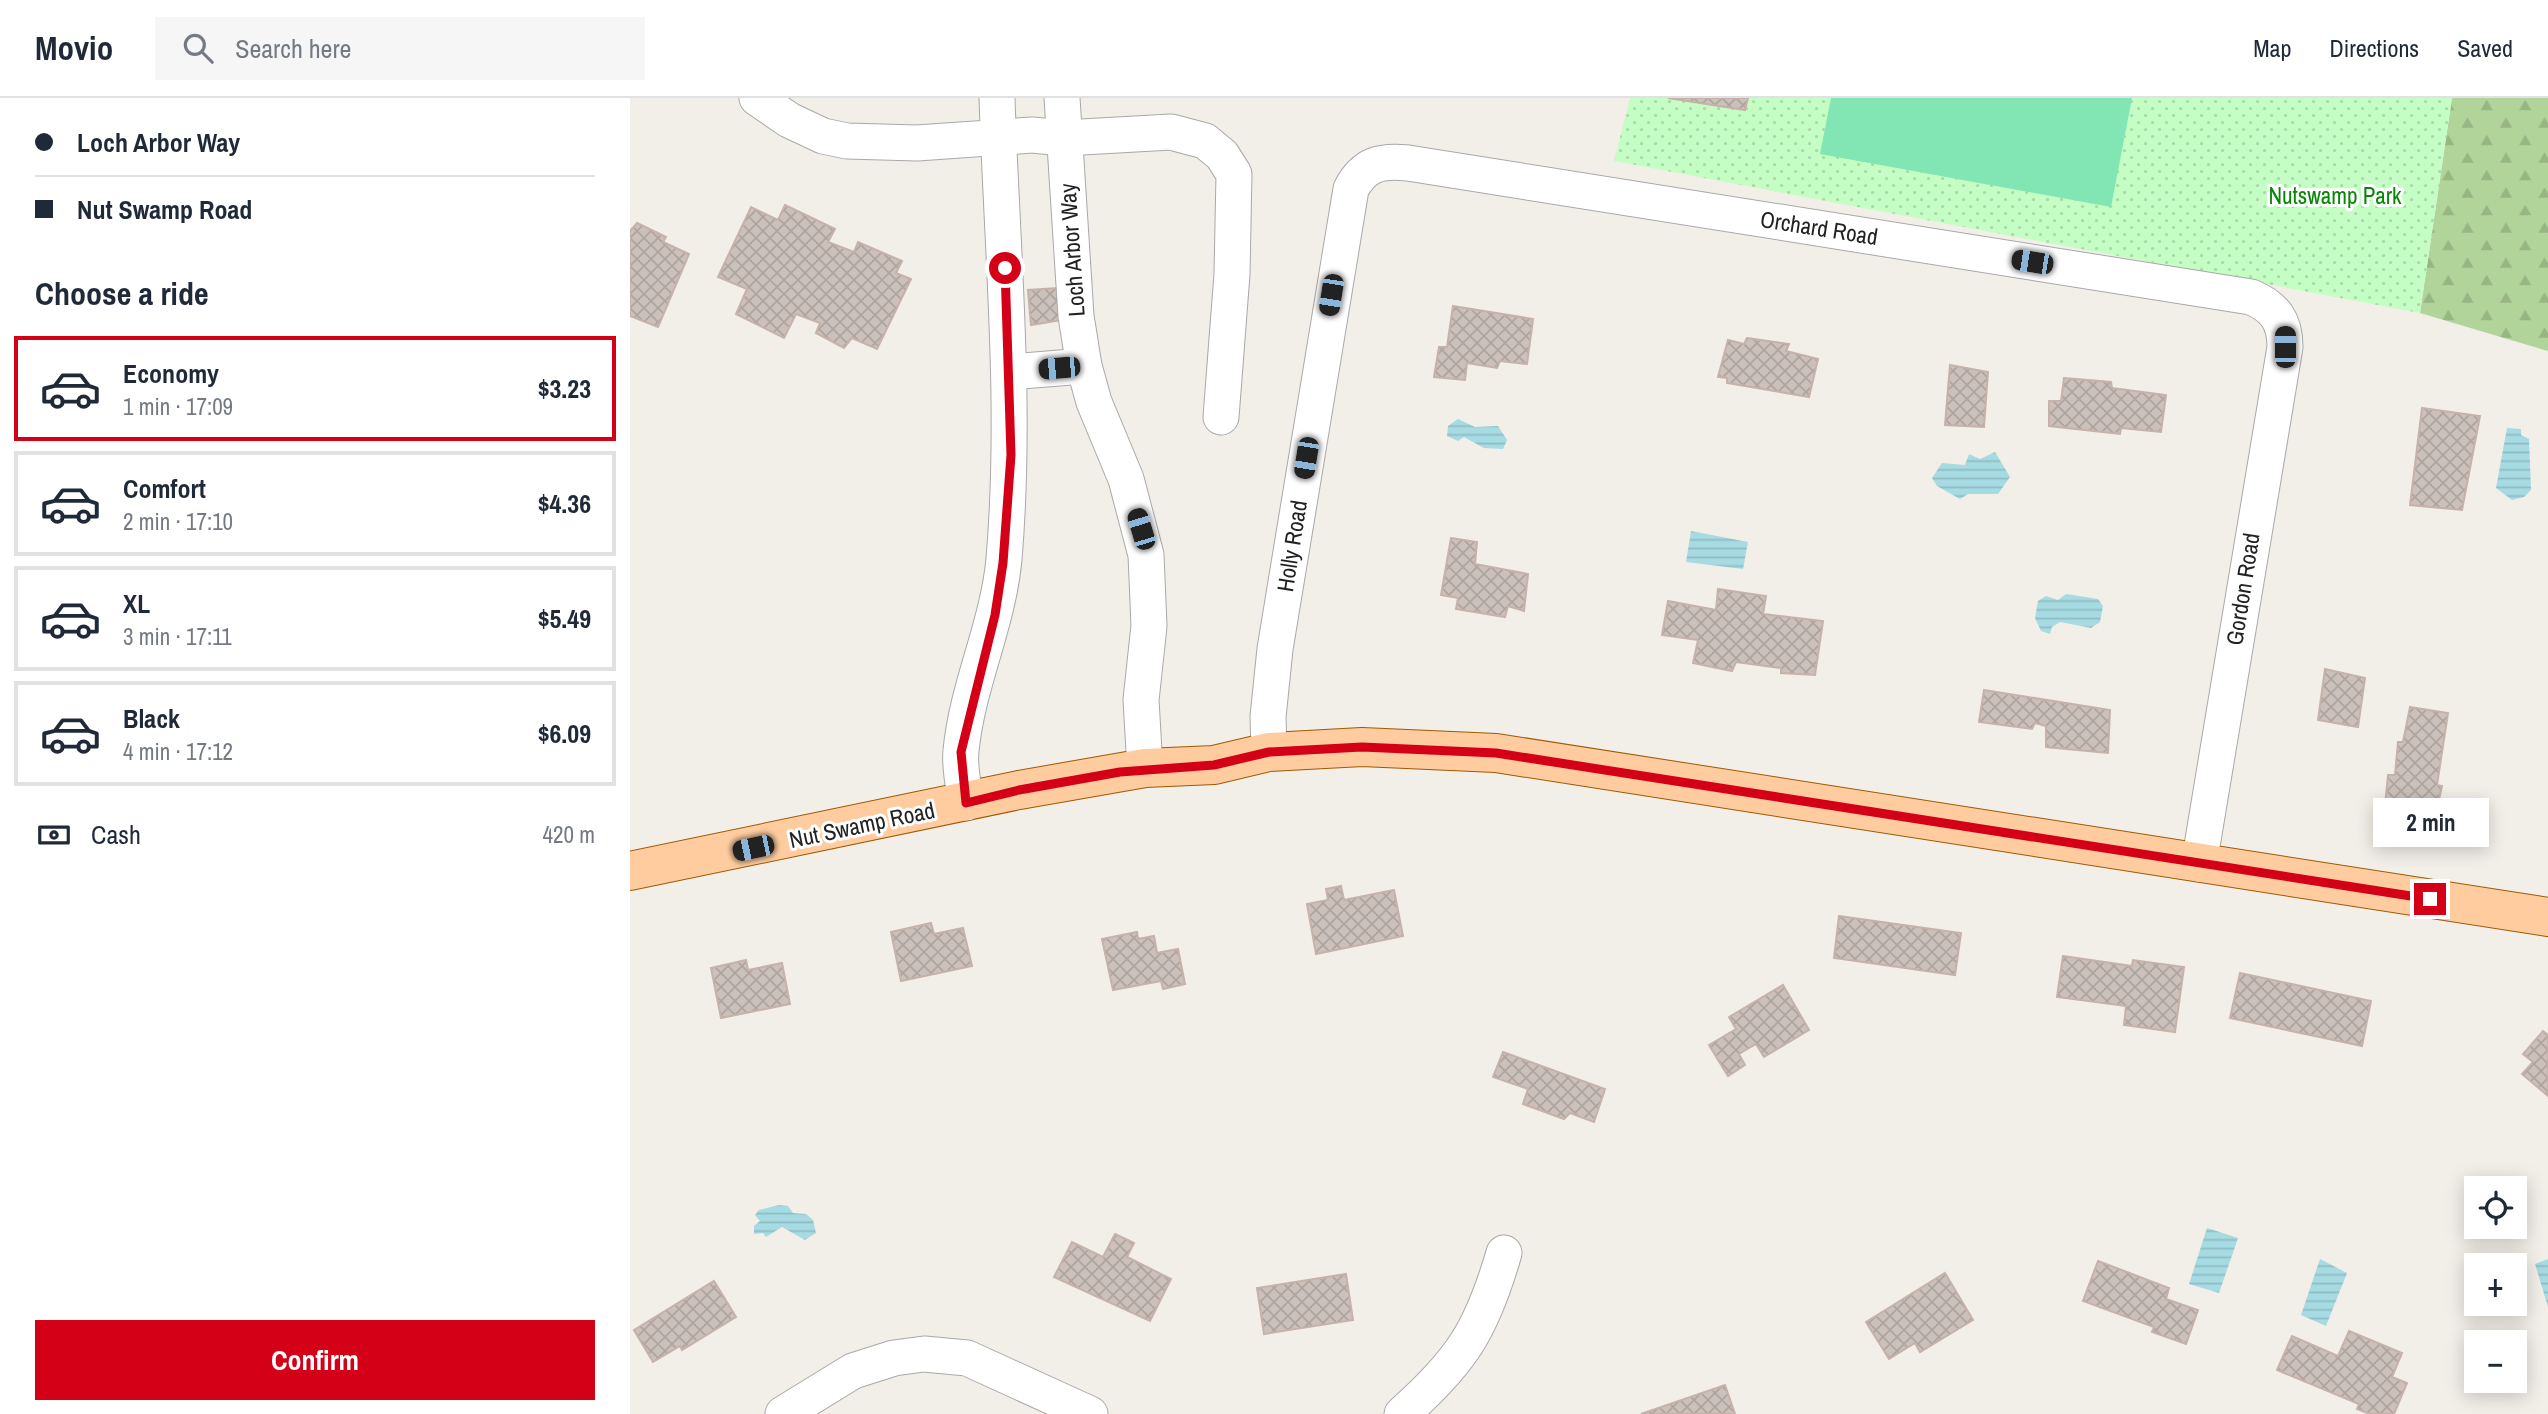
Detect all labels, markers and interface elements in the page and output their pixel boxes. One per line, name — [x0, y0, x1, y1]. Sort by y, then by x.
search box — [155, 17, 645, 80]
text: Movio — [35, 26, 113, 70]
icon: search — [179, 29, 217, 67]
text: Search here — [235, 31, 351, 66]
text: Map — [2253, 32, 2291, 64]
text: Directions — [2329, 32, 2419, 64]
text: Saved — [2457, 32, 2513, 64]
text: Loch Arbor Way — [77, 125, 240, 160]
park label: Nutswamp Park — [2268, 180, 2402, 211]
street label: Loch Arbor Way — [1051, 182, 1092, 318]
text: Nut Swamp Road — [77, 192, 252, 227]
street label: Orchard Road — [1758, 203, 1880, 252]
car — [2010, 248, 2055, 276]
route start — [989, 252, 1021, 284]
text: Choose a ride — [35, 272, 209, 315]
car — [1318, 273, 1345, 317]
car — [2275, 326, 2296, 368]
text: Economy — [123, 356, 219, 391]
car — [1038, 356, 1081, 380]
icon: car — [39, 357, 102, 420]
text: $3.23 — [538, 371, 591, 406]
text: 1 min · 17:09 — [123, 391, 233, 422]
car — [1293, 436, 1320, 480]
text: Comfort — [123, 471, 206, 506]
icon: car — [39, 472, 102, 535]
text: $4.36 — [538, 486, 591, 521]
street label: Holly Road — [1269, 498, 1314, 594]
text: 2 min · 17:10 — [123, 506, 233, 537]
car — [1125, 506, 1158, 552]
street label: Gordon Road — [2218, 531, 2267, 647]
text: XL — [123, 586, 150, 621]
icon: car — [39, 587, 102, 650]
text: $5.49 — [538, 601, 591, 636]
text: 3 min · 17:11 — [123, 621, 232, 652]
text: Black — [123, 701, 180, 736]
icon: car — [39, 702, 102, 765]
text: $6.09 — [538, 716, 591, 751]
text: 4 min · 17:12 — [123, 736, 233, 767]
street label: Nut Swamp Road — [786, 794, 937, 855]
callout: 2 min — [2372, 798, 2488, 846]
text: 2 min — [2406, 807, 2456, 838]
icon: cash — [35, 816, 73, 854]
text: Cash — [91, 817, 141, 852]
text: 420 m — [543, 819, 595, 850]
car — [731, 833, 776, 863]
route end — [2414, 883, 2446, 915]
map controls — [2464, 1176, 2527, 1393]
button: locate — [2464, 1176, 2527, 1239]
button: + — [2464, 1253, 2527, 1316]
button: Confirm — [35, 1320, 595, 1400]
button: − — [2464, 1330, 2527, 1393]

